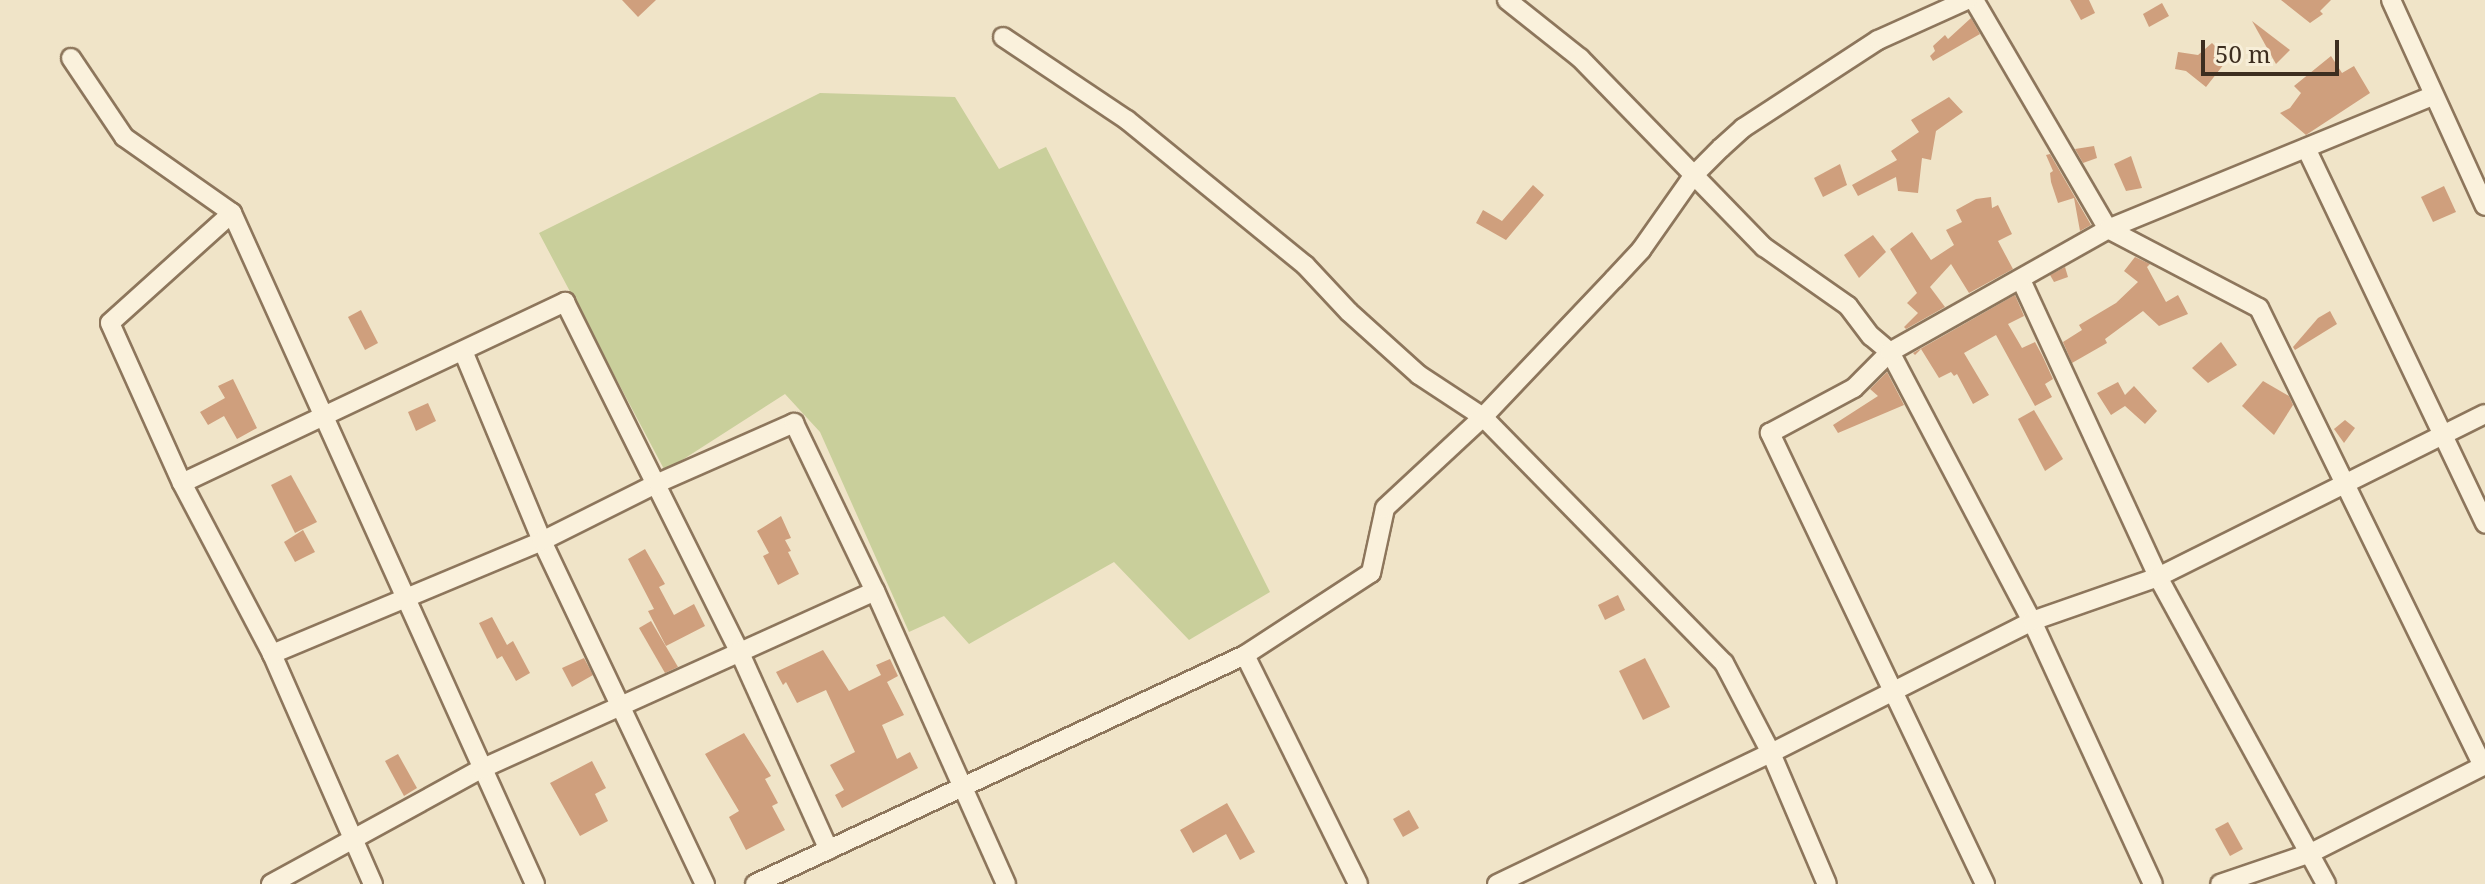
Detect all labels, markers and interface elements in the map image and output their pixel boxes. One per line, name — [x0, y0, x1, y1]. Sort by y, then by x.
scale bar — [2205, 24, 2343, 74]
text: 50 m — [2215, 37, 2271, 70]

